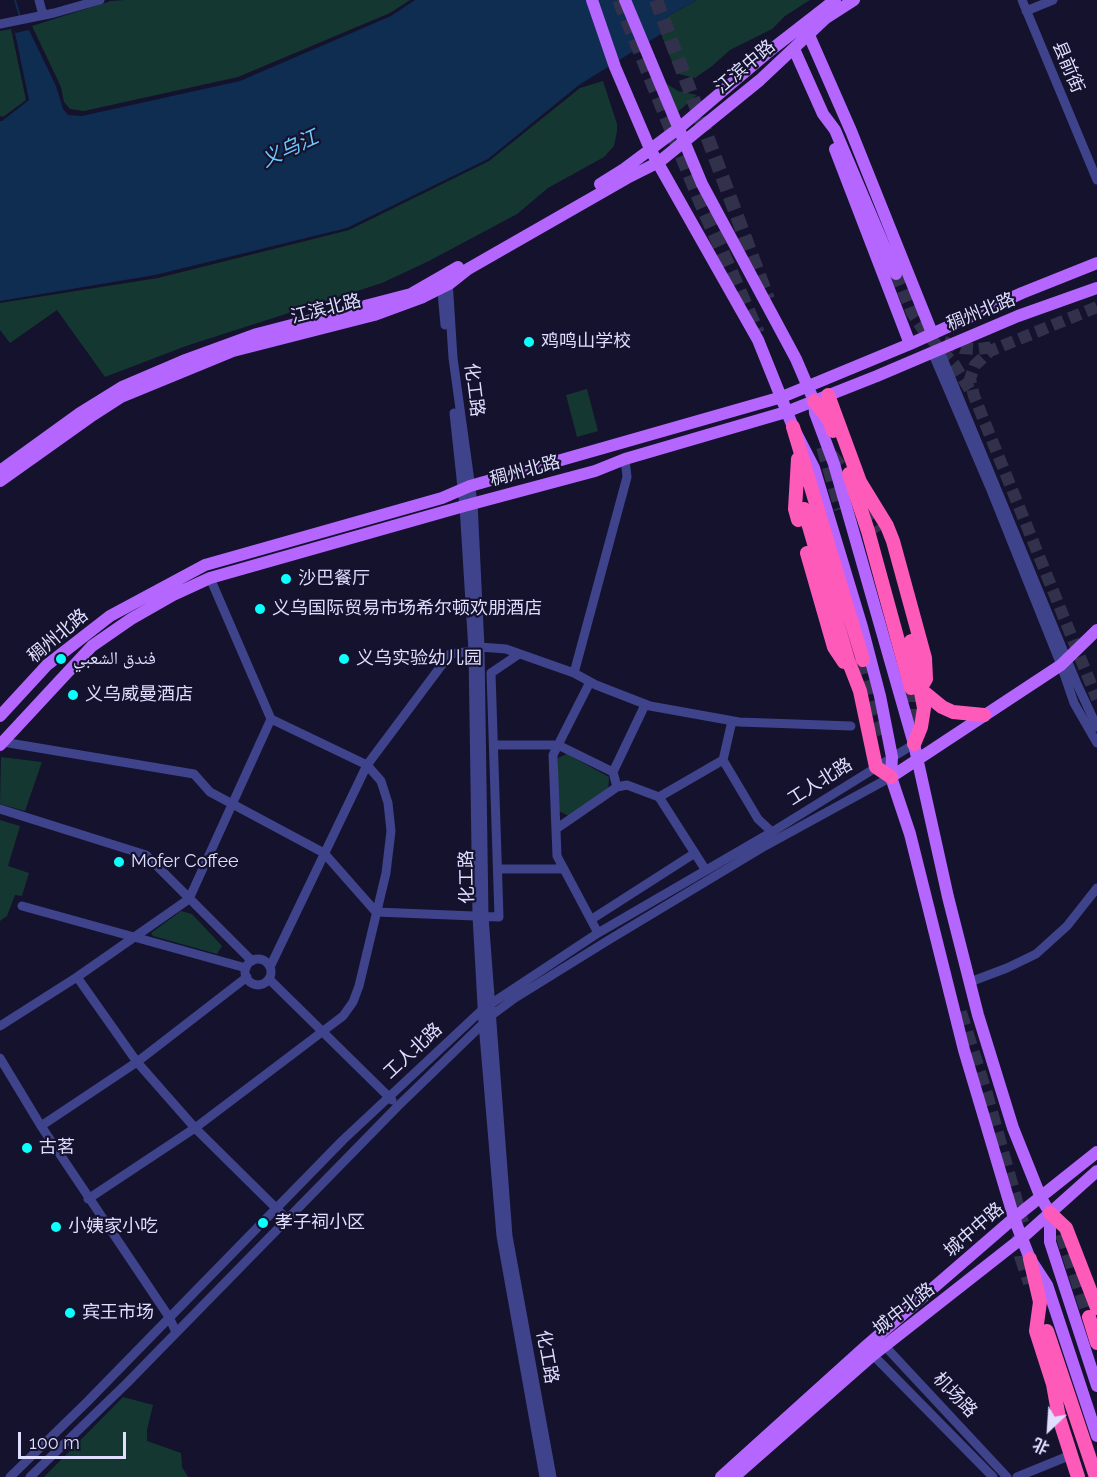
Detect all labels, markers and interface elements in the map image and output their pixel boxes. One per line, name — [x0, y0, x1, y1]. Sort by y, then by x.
street label: 江滨中路 — [710, 36, 780, 98]
street label: 县前街 — [1048, 38, 1088, 96]
water label: 义乌江 — [258, 125, 322, 173]
street label: 稠州北路 — [944, 289, 1018, 335]
street label: 江滨北路 — [288, 290, 364, 328]
place label: 鸡鸣山学校 — [541, 331, 631, 353]
marker: 鸡鸣山学校 — [522, 335, 536, 349]
street label: 化工路 — [460, 362, 488, 418]
street label: 稠州北路 — [487, 451, 563, 491]
place label: 沙巴餐厅 — [298, 568, 370, 590]
marker: 沙巴餐厅 — [279, 572, 293, 586]
place label: 义乌国际贸易市场希尔顿欢朋酒店 — [272, 598, 542, 620]
marker: 义乌国际贸易市场希尔顿欢朋酒店 — [253, 602, 267, 616]
street label: 稠州北路 — [23, 605, 93, 667]
place label: فندق الشعبي — [73, 648, 156, 670]
place label: 义乌实验幼儿园 — [356, 648, 482, 670]
marker: فندق الشعبي — [54, 652, 68, 666]
marker: 义乌实验幼儿园 — [337, 652, 351, 666]
place label: 义乌威曼酒店 — [85, 684, 193, 706]
marker: 义乌威曼酒店 — [66, 688, 80, 702]
street label: 工人北路 — [784, 754, 856, 810]
street label: 化工路 — [456, 850, 478, 904]
place label: Mofer Coffee — [131, 851, 239, 873]
marker: Mofer Coffee — [112, 855, 126, 869]
street label: 工人北路 — [379, 1019, 447, 1083]
place label: 古茗 — [39, 1137, 75, 1159]
marker: 古茗 — [20, 1141, 34, 1155]
street label: 城中中路 — [940, 1198, 1008, 1262]
place label: 孝子祠小区 — [275, 1212, 365, 1234]
place label: 小姨家小吃 — [68, 1216, 158, 1238]
marker: 孝子祠小区 — [256, 1216, 270, 1230]
marker: 小姨家小吃 — [49, 1220, 63, 1234]
street label: 城中北路 — [869, 1278, 939, 1340]
place label: 宾王市场 — [82, 1302, 154, 1324]
marker: 宾王市场 — [63, 1306, 77, 1320]
street label: 化工路 — [532, 1329, 562, 1385]
street label: 机场路 — [928, 1368, 982, 1422]
north arrow — [1019, 1399, 1079, 1459]
scale bar — [21, 1420, 129, 1458]
text: 100 m — [29, 1432, 80, 1453]
text: 北 — [1030, 1434, 1052, 1458]

